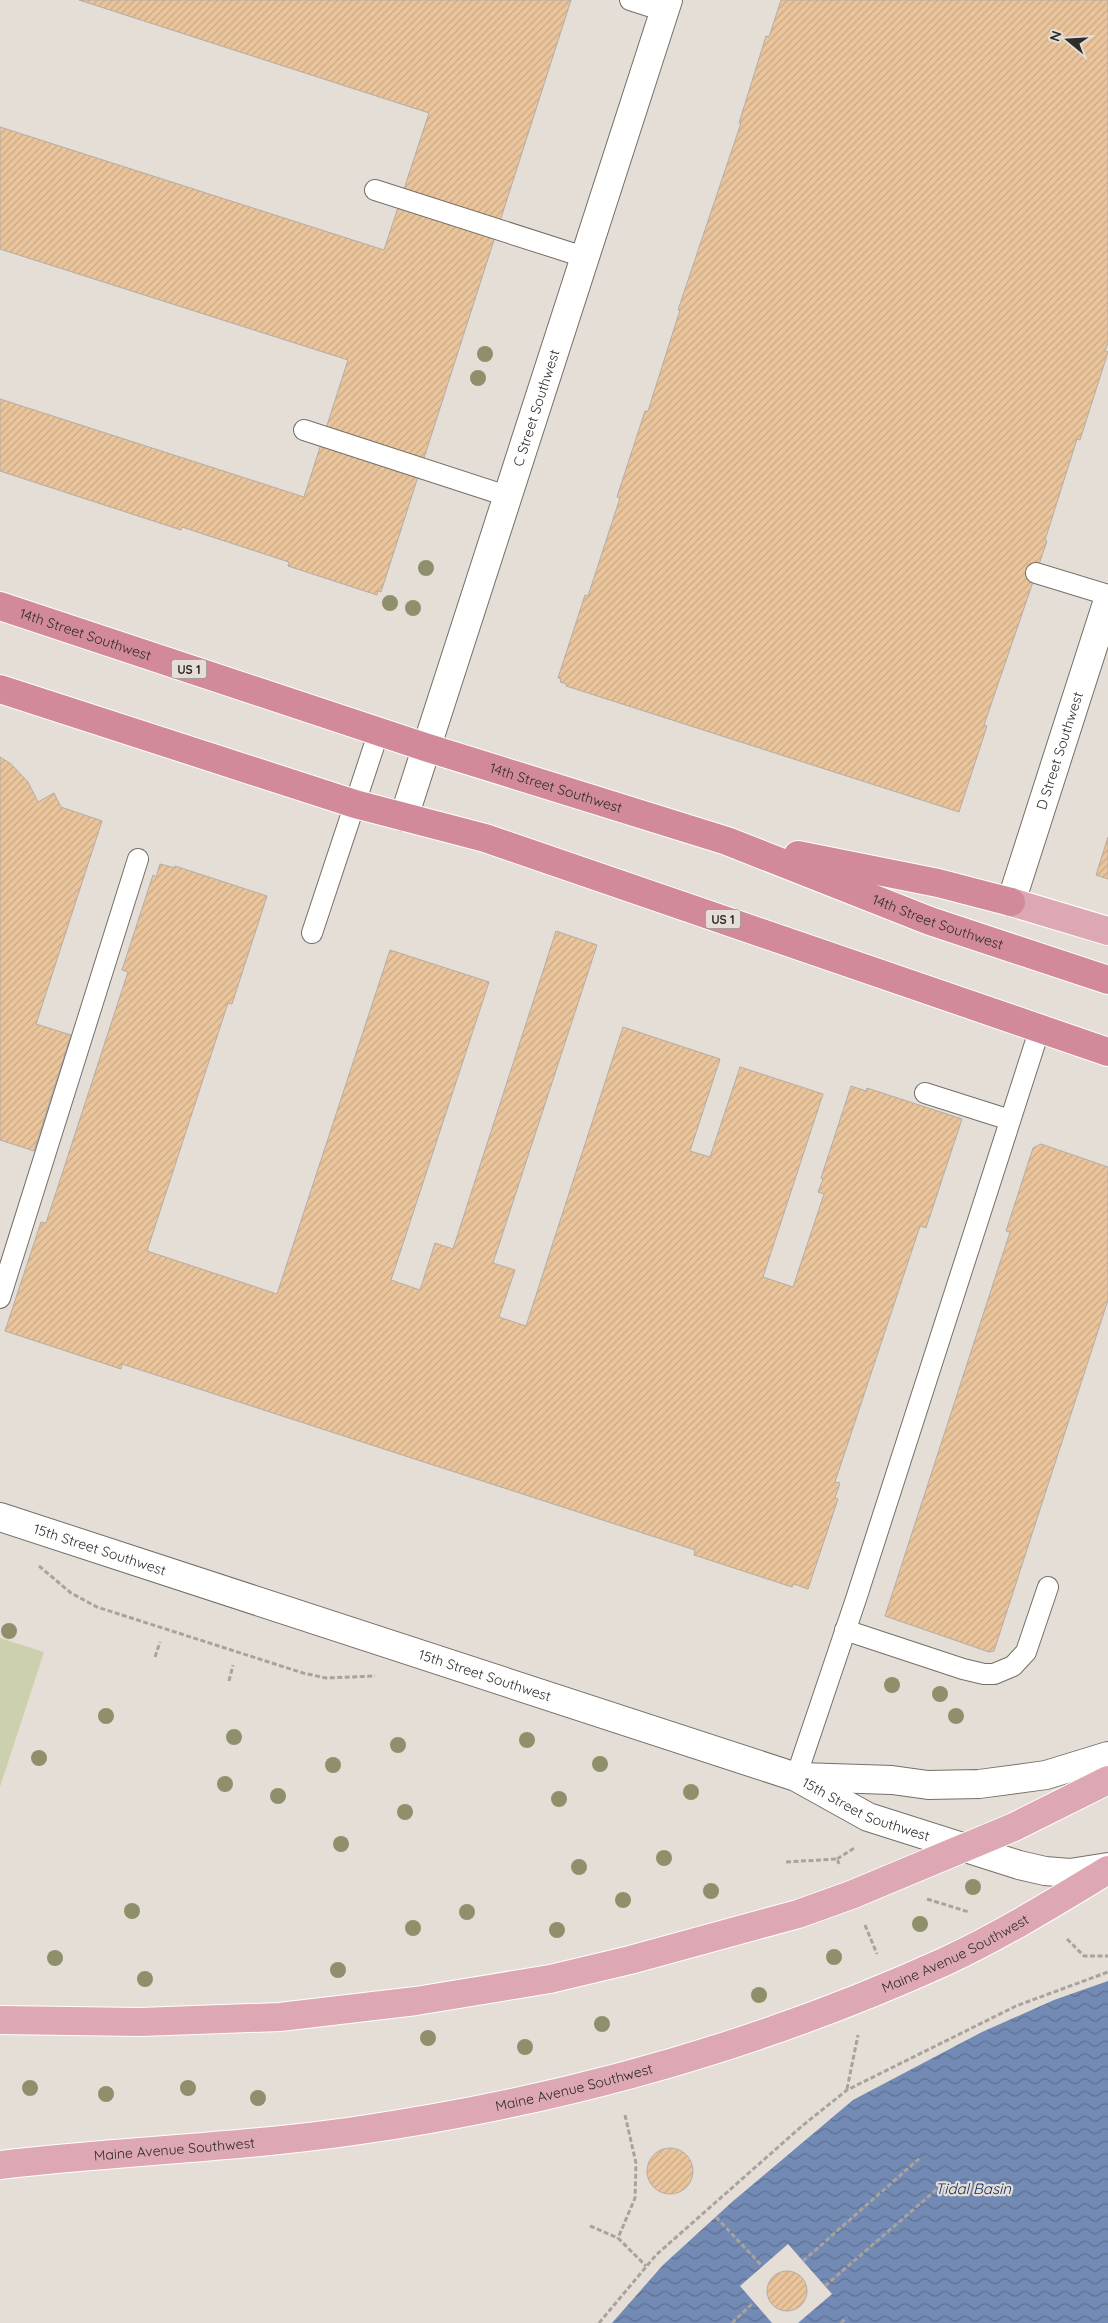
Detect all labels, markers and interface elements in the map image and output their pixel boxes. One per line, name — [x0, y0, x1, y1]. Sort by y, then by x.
north arrow — [1043, 15, 1093, 65]
text: N — [1045, 28, 1066, 44]
street label: C Street Southwest — [509, 347, 564, 469]
street label: 14th Street Southwest — [17, 604, 154, 665]
road number: US 1 — [172, 660, 206, 679]
street label: D Street Southwest — [1032, 689, 1087, 812]
street label: 14th Street Southwest — [488, 759, 625, 817]
street label: 14th Street Southwest — [870, 890, 1006, 954]
road number: US 1 — [706, 910, 740, 929]
street label: 15th Street Southwest — [31, 1520, 169, 1580]
street label: 15th Street Southwest — [416, 1645, 554, 1705]
street label: 15th Street Southwest — [799, 1773, 932, 1845]
street label: Maine Avenue Southwest — [879, 1910, 1032, 1997]
street label: Maine Avenue Southwest — [494, 2059, 655, 2115]
street label: Maine Avenue Southwest — [93, 2134, 256, 2165]
water label: Tidal Basin — [935, 2179, 1011, 2198]

